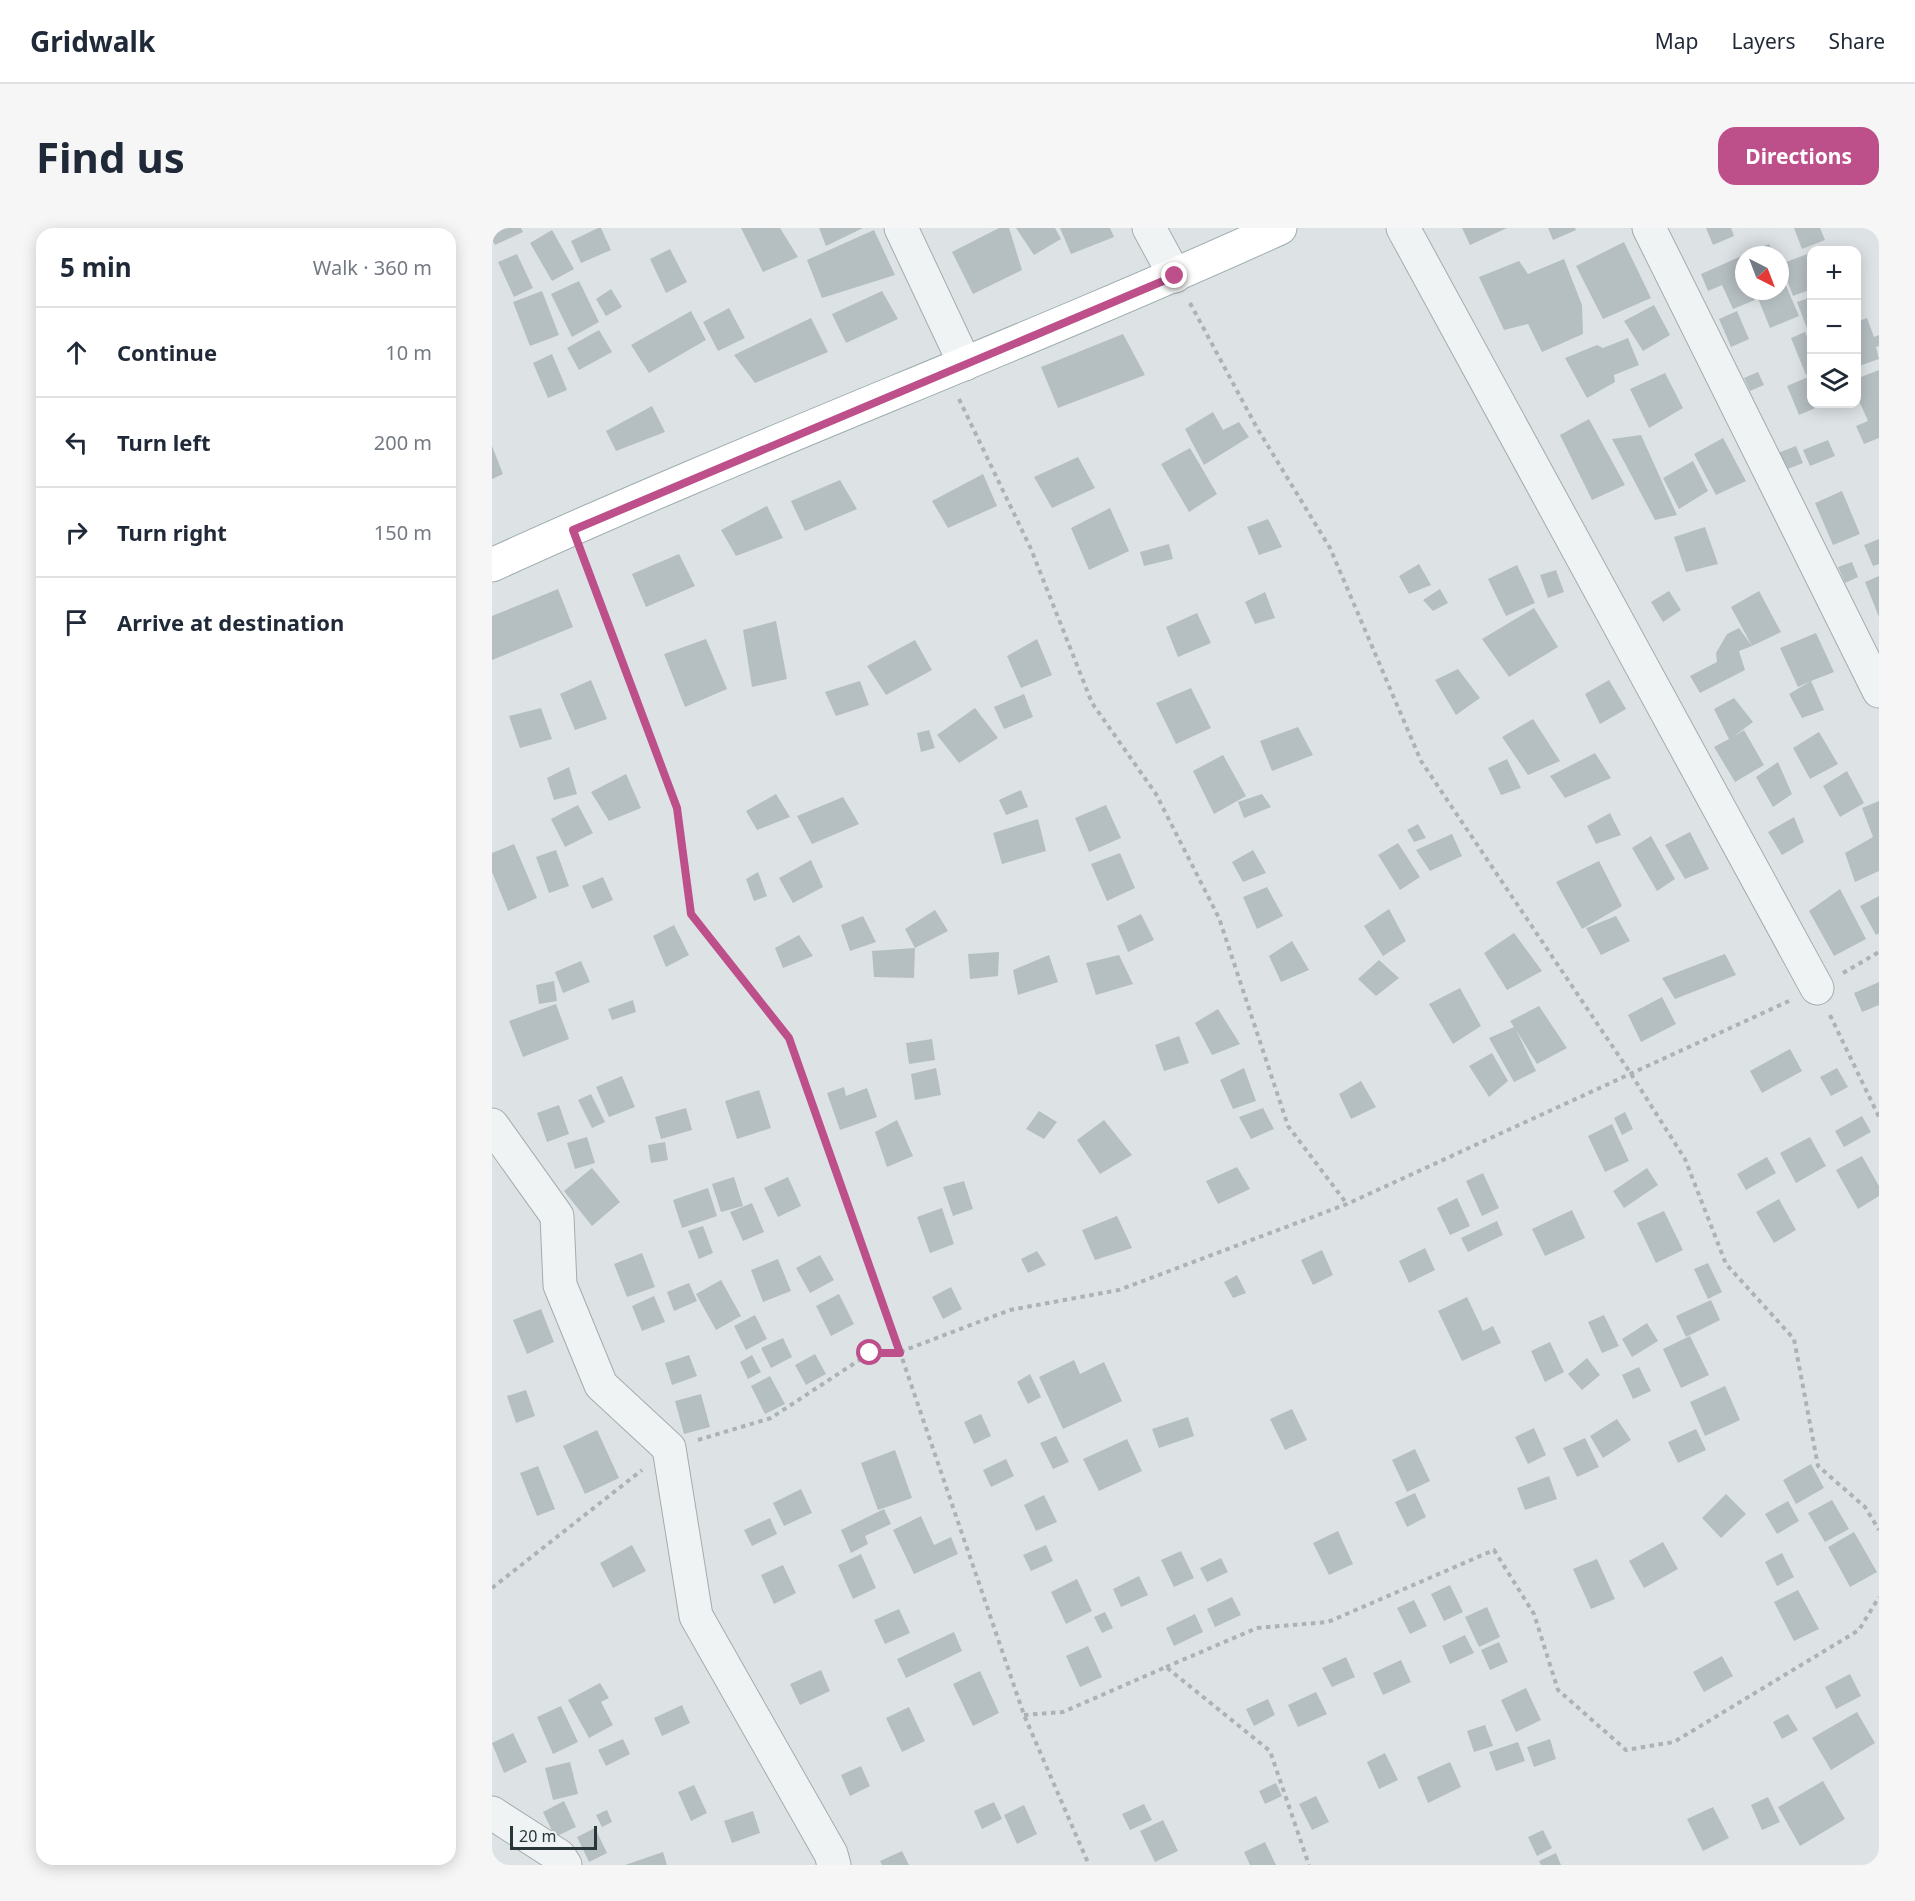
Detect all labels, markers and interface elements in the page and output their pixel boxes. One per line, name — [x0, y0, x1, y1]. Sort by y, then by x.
text: Gridwalk — [30, 22, 155, 60]
text: Map — [1655, 27, 1699, 55]
text: Layers — [1732, 27, 1796, 55]
text: Share — [1829, 27, 1885, 55]
button: Directions — [1718, 127, 1879, 185]
text: Find us — [36, 128, 185, 185]
north arrow — [1735, 246, 1789, 300]
map controls — [1807, 246, 1861, 408]
button: + — [1807, 246, 1861, 300]
text: 5 min — [60, 249, 132, 285]
text: Walk · 360 m — [313, 254, 432, 281]
route end — [1161, 262, 1187, 288]
button: − — [1807, 300, 1861, 354]
icon: ahead — [60, 336, 93, 369]
text: Continue — [117, 337, 217, 367]
text: 10 m — [385, 339, 432, 366]
button: layers — [1807, 354, 1861, 408]
icon: left — [60, 426, 93, 459]
text: Turn left — [117, 427, 211, 457]
text: 200 m — [374, 429, 432, 456]
icon: right — [60, 516, 93, 549]
text: Turn right — [117, 517, 227, 547]
text: 150 m — [374, 519, 432, 546]
icon: arrive — [60, 606, 93, 639]
text: Arrive at destination — [117, 607, 344, 637]
route start — [856, 1339, 882, 1365]
scale bar — [510, 1823, 597, 1850]
text: 20 m — [519, 1825, 556, 1847]

